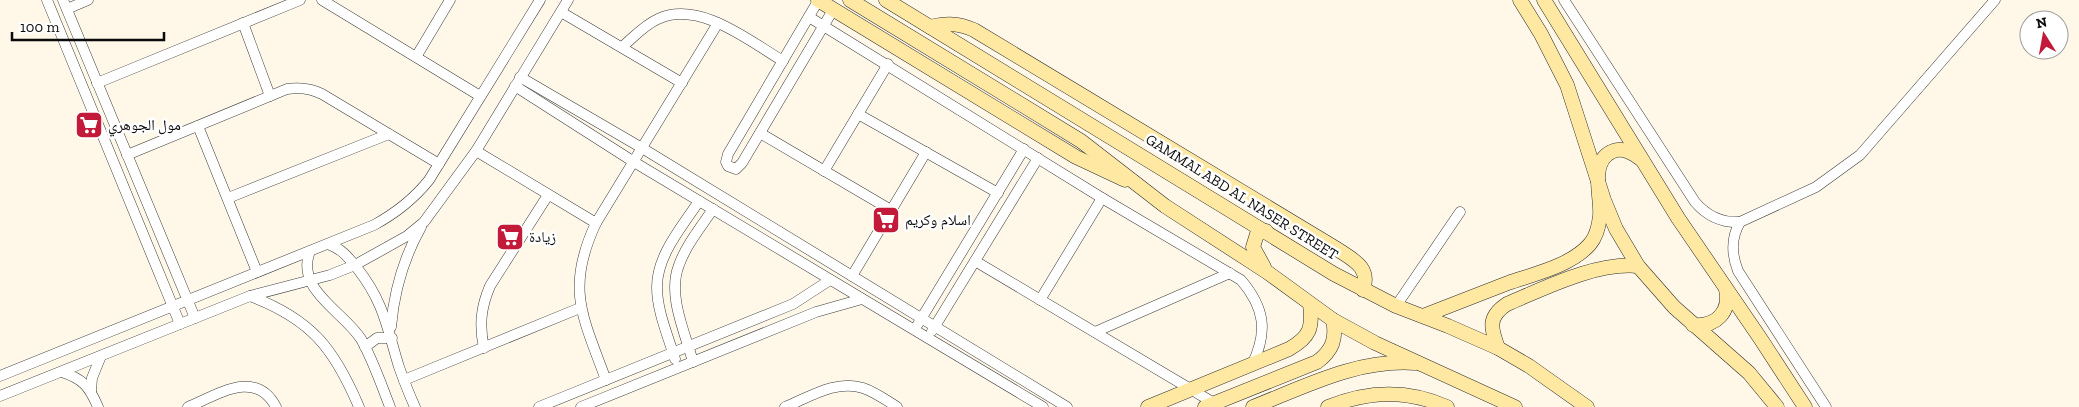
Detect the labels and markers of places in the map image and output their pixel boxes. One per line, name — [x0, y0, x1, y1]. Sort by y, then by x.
supermarket icon: مول الجوهري — [74, 110, 104, 140]
place label: مول الجوهري — [108, 116, 181, 137]
supermarket icon: اسلام وكريم — [871, 205, 901, 235]
place label: اسلام وكريم — [905, 211, 971, 230]
supermarket icon: زيادة — [495, 222, 525, 252]
place label: زيادة — [529, 228, 556, 246]

